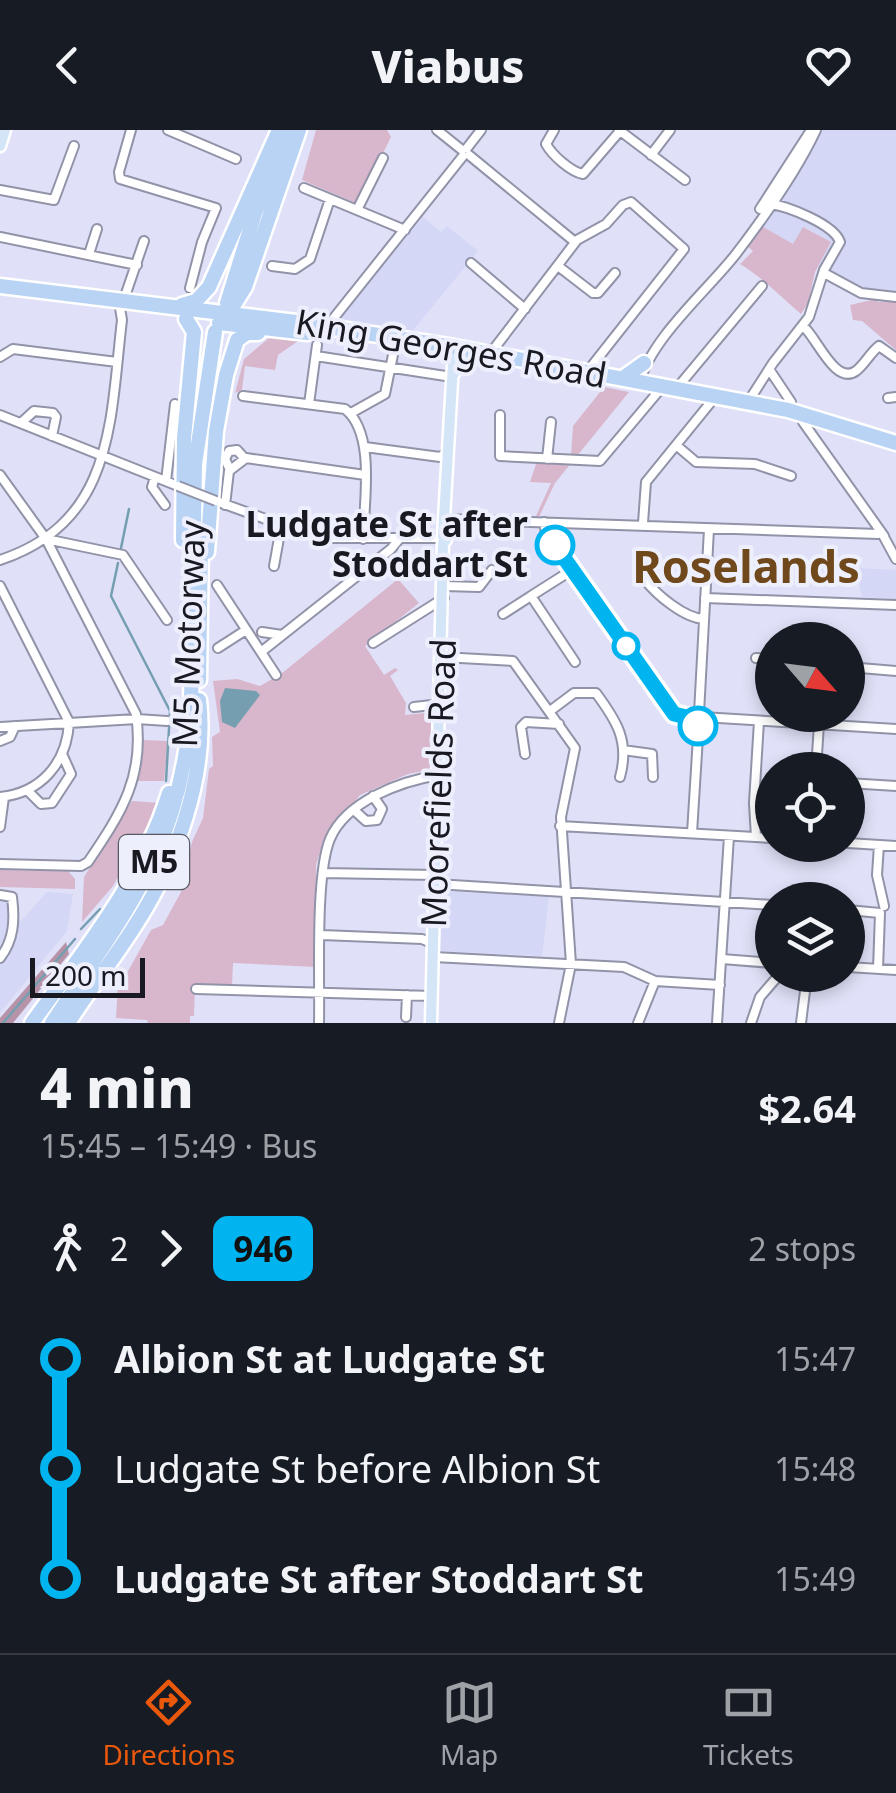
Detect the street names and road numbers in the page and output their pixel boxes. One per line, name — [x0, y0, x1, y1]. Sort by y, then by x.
street label: King Georges Road — [292, 297, 610, 398]
street label: M5 Motorway — [160, 520, 215, 748]
street label: Moorefields Road — [409, 638, 466, 928]
road number: M5 — [119, 835, 189, 889]

